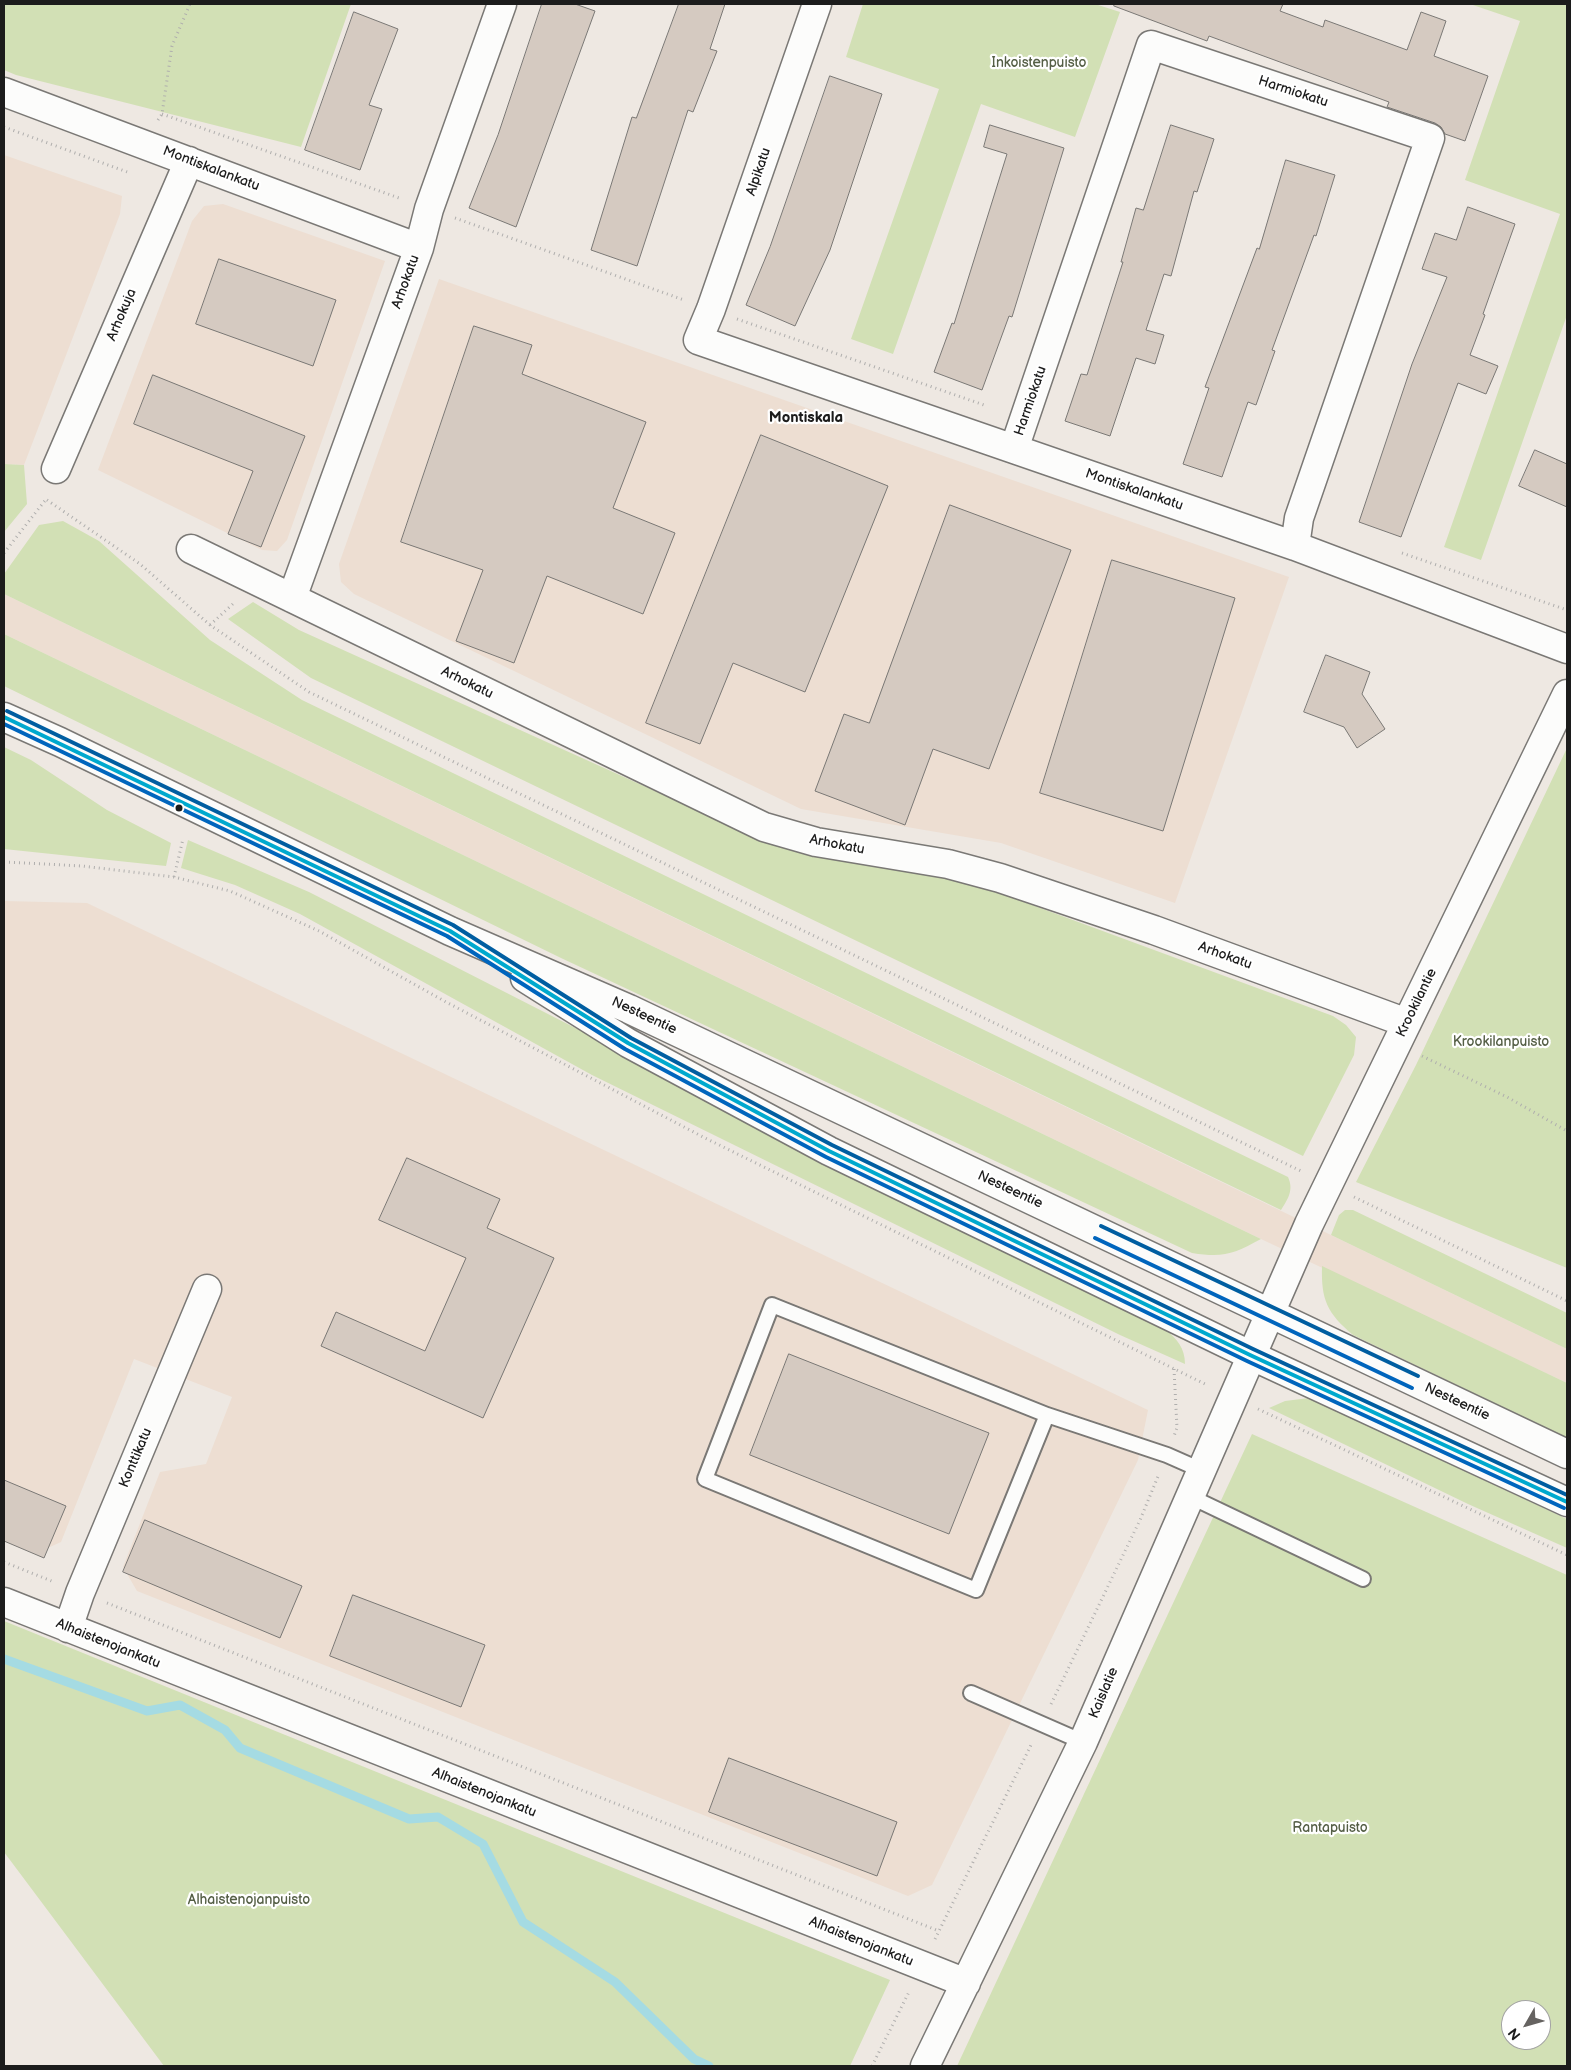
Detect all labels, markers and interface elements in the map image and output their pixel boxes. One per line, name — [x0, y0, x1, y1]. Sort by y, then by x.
park label: Inkoistenpuisto — [992, 55, 1086, 71]
street label: Harmiokatu — [1256, 73, 1330, 111]
street label: Montiskalankatu — [160, 143, 262, 195]
street label: Alpikatu — [743, 146, 775, 198]
street label: Arhokatu — [389, 253, 423, 311]
street label: Arhokuja — [103, 286, 141, 344]
street label: Harmiokatu — [1011, 364, 1051, 438]
district label: Montiskala — [769, 409, 843, 427]
street label: Montiskalankatu — [1083, 465, 1185, 515]
street label: Arhokatu — [438, 663, 496, 703]
unlabelled marker — [174, 803, 184, 813]
street label: Arhokatu — [808, 831, 866, 859]
street label: Arhokatu — [1196, 939, 1254, 973]
street label: Krookilantie — [1393, 966, 1441, 1040]
street label: Nesteentie — [609, 994, 679, 1038]
park label: Krookilanpuisto — [1453, 1034, 1549, 1050]
street label: Nesteentie — [975, 1168, 1045, 1212]
street label: Nesteentie — [1422, 1380, 1492, 1424]
street label: Konttikatu — [116, 1426, 156, 1490]
street label: Alhaistenojankatu — [53, 1615, 163, 1673]
street label: Kaislatie — [1086, 1665, 1122, 1721]
street label: Alhaistenojankatu — [429, 1764, 539, 1822]
park label: Rantapuisto — [1292, 1820, 1368, 1836]
park label: Alhaistenojanpuisto — [188, 1892, 310, 1908]
street label: Alhaistenojankatu — [806, 1913, 916, 1971]
north arrow — [1501, 2000, 1551, 2050]
text: N — [1505, 2025, 1525, 2043]

